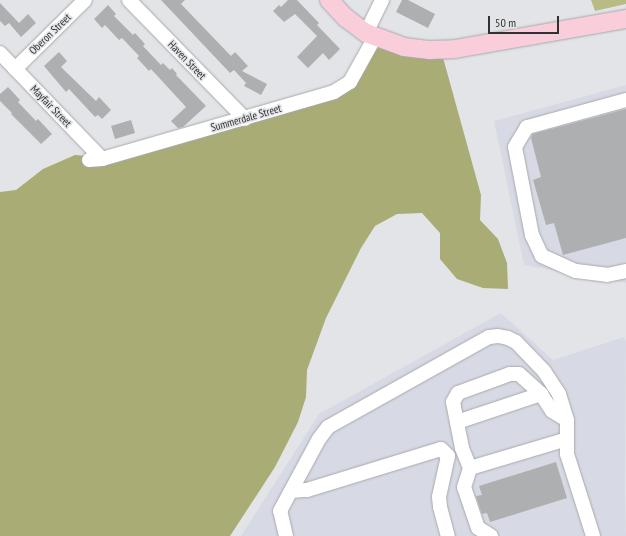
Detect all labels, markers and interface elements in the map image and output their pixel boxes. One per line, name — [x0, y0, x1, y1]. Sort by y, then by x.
scale bar — [490, 8, 561, 34]
street label: Oberon Street — [26, 11, 74, 57]
text: 50 m — [495, 15, 516, 30]
street label: Haven Street — [165, 38, 209, 82]
street label: Mayfair Street — [28, 82, 74, 130]
street label: Summerdale Street — [209, 102, 283, 134]

